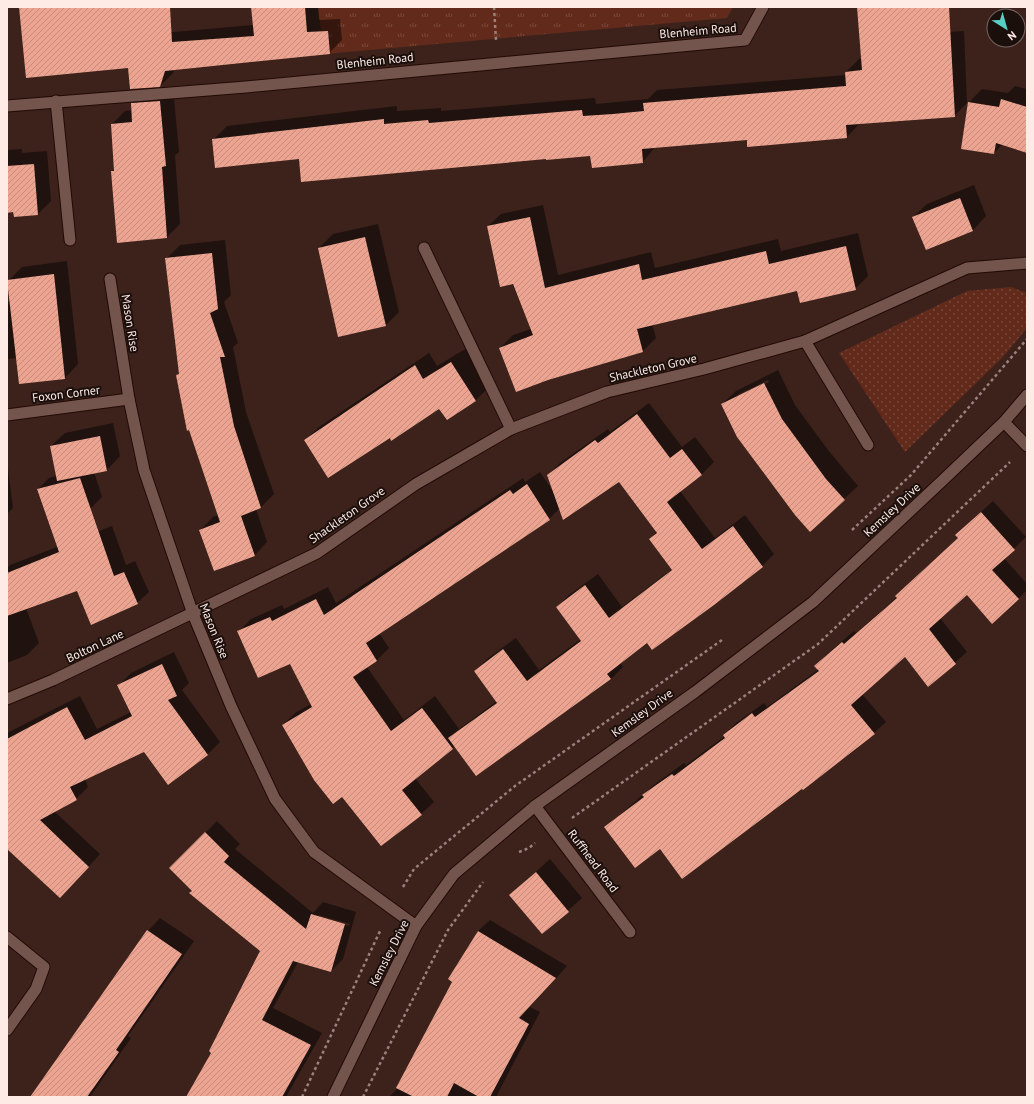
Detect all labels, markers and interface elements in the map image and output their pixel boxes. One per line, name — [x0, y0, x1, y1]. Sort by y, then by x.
north arrow — [986, 8, 1026, 48]
street label: Blenheim Road — [659, 20, 737, 41]
text: N — [1005, 28, 1019, 44]
street label: Blenheim Road — [336, 49, 414, 72]
street label: Mason Rise — [119, 293, 142, 353]
street label: Shackleton Grove — [608, 350, 698, 385]
street label: Foxon Corner — [31, 382, 101, 405]
street label: Kemsley Drive — [860, 480, 923, 540]
street label: Shackleton Grove — [306, 483, 388, 546]
street label: Mason Rise — [197, 601, 232, 661]
street label: Bolton Lane — [64, 626, 126, 665]
street label: Kemsley Drive — [608, 685, 675, 740]
street label: Ruffhead Road — [565, 826, 622, 895]
street label: Kemsley Drive — [365, 917, 412, 988]

